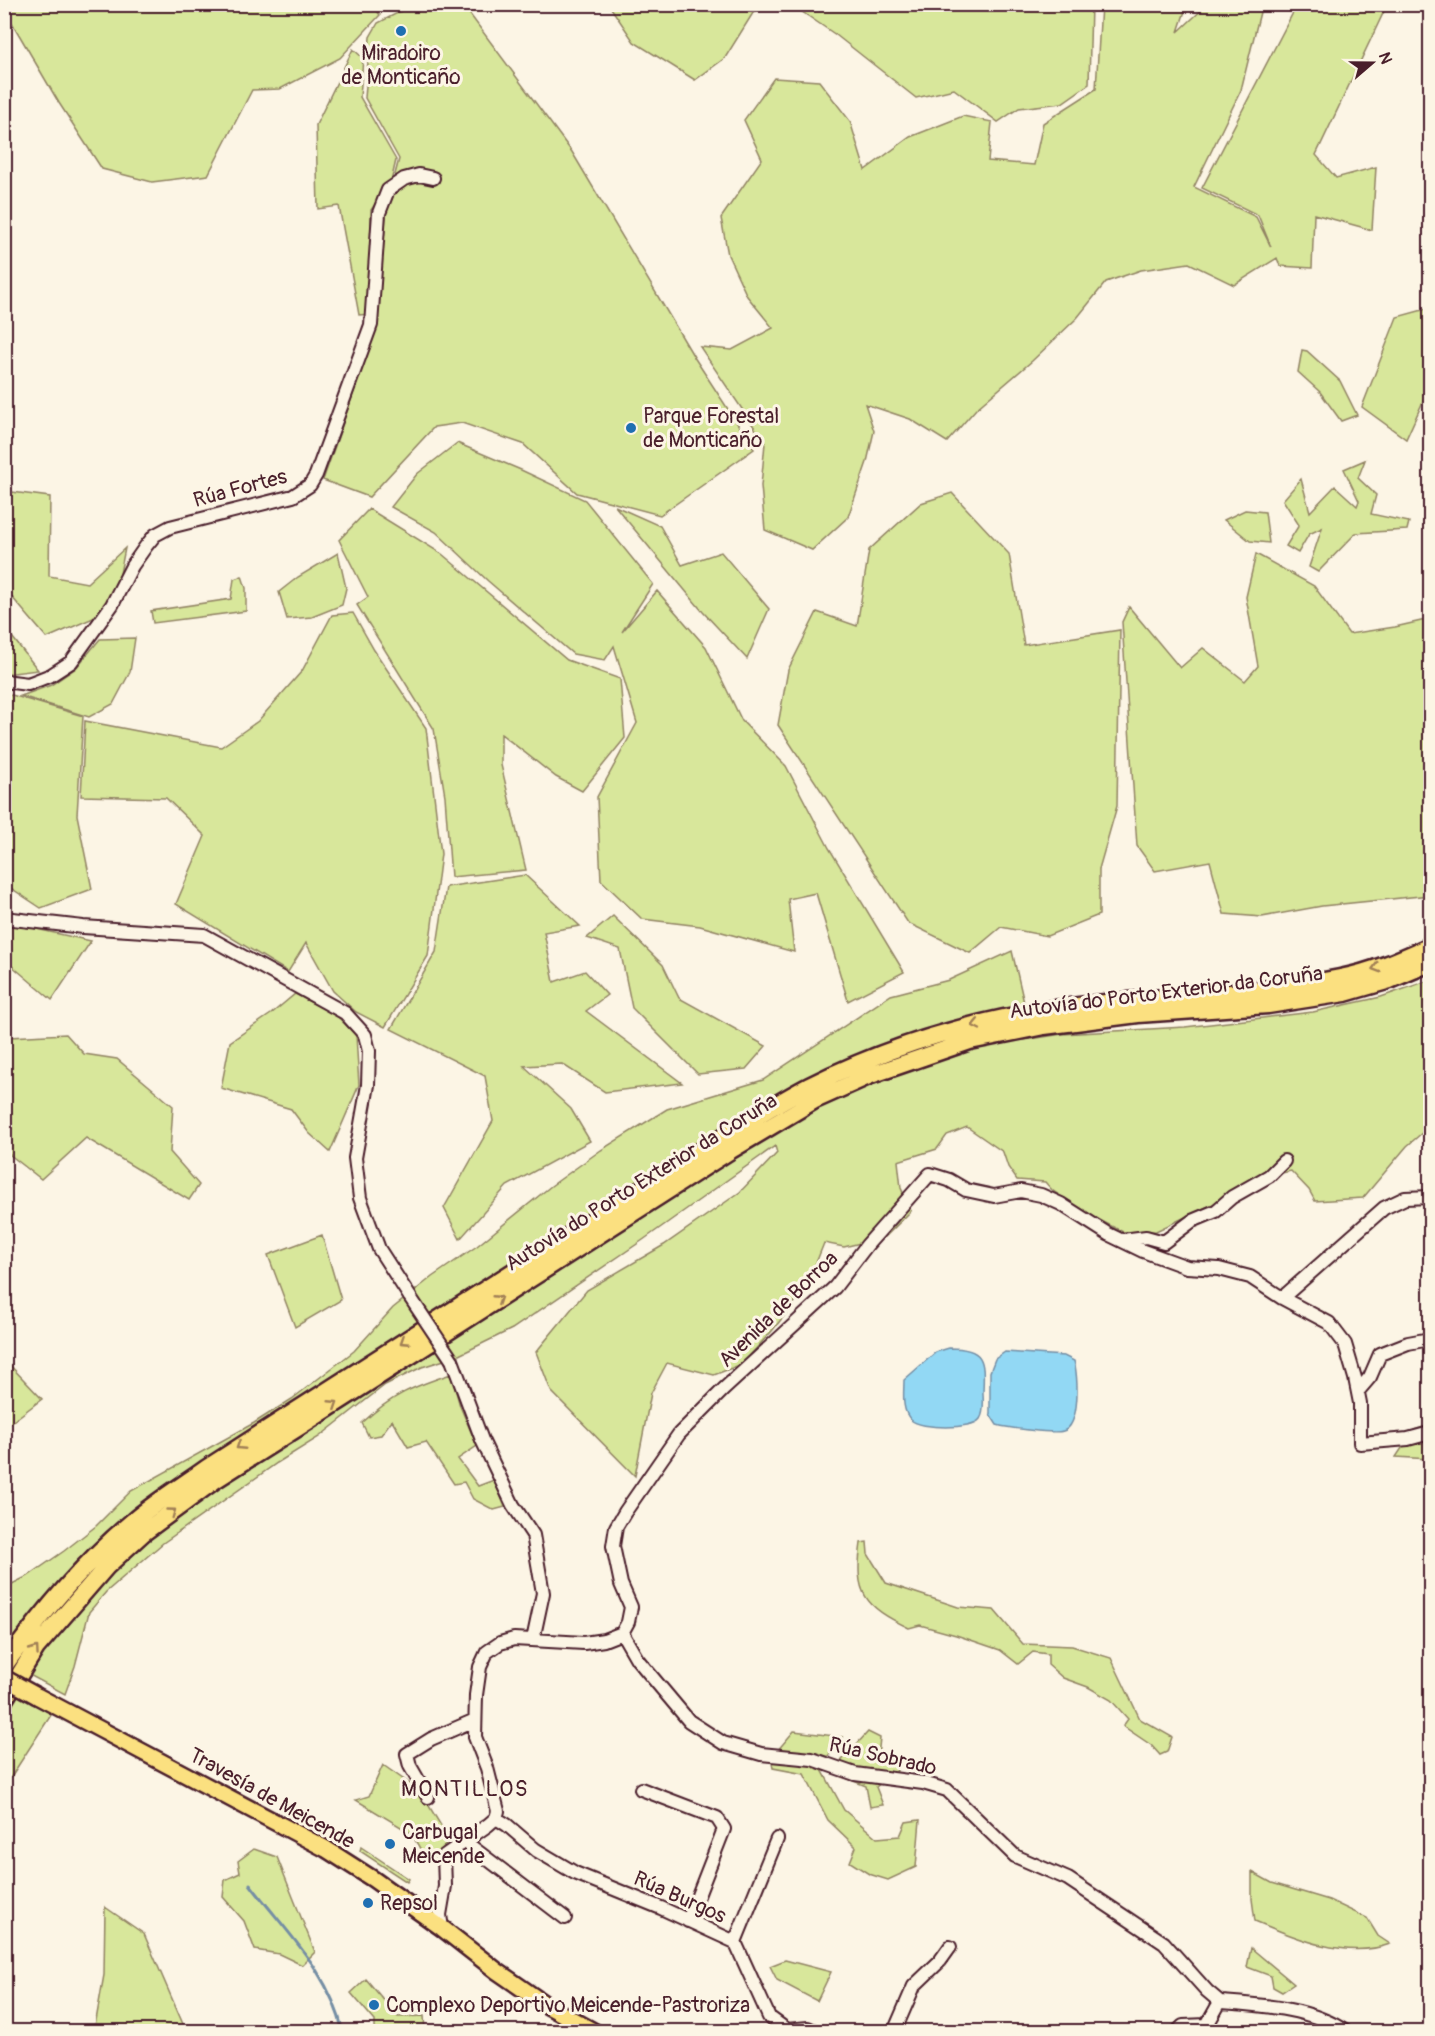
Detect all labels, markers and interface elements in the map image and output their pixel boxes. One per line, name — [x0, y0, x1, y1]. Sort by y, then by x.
marker: Miradoiro de Monticaño — [394, 24, 408, 38]
north arrow — [1342, 33, 1402, 93]
place label: Miradoiro de Monticaño — [341, 40, 461, 91]
text: N — [1374, 50, 1396, 67]
place label: Parque Forestal de Monticaño — [643, 403, 779, 454]
marker: Parque Forestal de Monticaño — [624, 421, 638, 435]
street label: Rúa Fortes — [190, 463, 291, 514]
street label: Autovía do Porto Exterior da Coruña — [1008, 960, 1324, 1025]
one-way arrow — [1371, 961, 1382, 973]
one-way arrow — [971, 1017, 981, 1030]
street label: Autovía do Porto Exterior da Coruña — [500, 1087, 782, 1278]
street label: Avenida de Borroa — [713, 1245, 844, 1373]
one-way arrow — [492, 1294, 502, 1306]
one-way arrow — [400, 1334, 411, 1345]
one-way arrow — [327, 1400, 338, 1411]
one-way arrow — [236, 1439, 246, 1451]
one-way arrow — [165, 1508, 176, 1519]
one-way arrow — [28, 1646, 39, 1657]
street label: Rúa Sobrado — [826, 1731, 939, 1782]
street label: Travesía de Meicende — [184, 1742, 360, 1856]
district label: MONTILLOS — [401, 1775, 529, 1803]
place label: Carbugal Meicende — [402, 1819, 485, 1870]
marker: Carbugal Meicende — [383, 1837, 397, 1851]
street label: Rúa Burgos — [629, 1865, 731, 1930]
place label: Repsol — [380, 1890, 438, 1917]
marker: Repsol — [361, 1896, 375, 1910]
place label: Complexo Deportivo Meicende-Pastroriza — [386, 1992, 750, 2019]
marker: Complexo Deportivo Meicende-Pastroriza — [367, 1998, 381, 2012]

